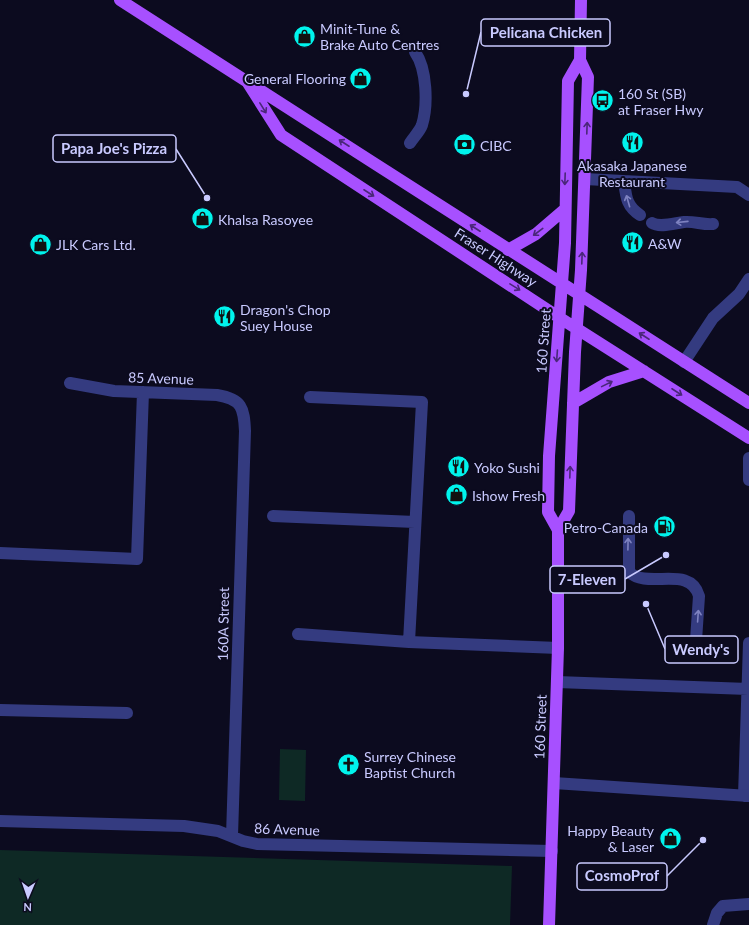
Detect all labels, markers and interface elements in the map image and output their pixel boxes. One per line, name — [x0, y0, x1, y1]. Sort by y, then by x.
callout: Pelicana Chicken — [481, 19, 610, 46]
place label: Minit-Tune & Brake Auto Centres — [320, 20, 439, 53]
shop icon: Minit-Tune & Brake Auto Centres — [291, 23, 317, 49]
text: Pelicana Chicken — [490, 23, 602, 41]
shop icon: General Flooring — [348, 65, 374, 91]
place label: General Flooring — [244, 70, 346, 87]
place label: 160 St (SB) at Fraser Hwy — [618, 85, 704, 118]
bus stop icon: 160 St (SB) at Fraser Hwy — [589, 88, 615, 114]
one-way arrow — [260, 102, 268, 114]
one-way arrow — [583, 122, 590, 135]
restaurant icon: Akasaka Japanese Restaurant — [619, 130, 645, 156]
bank icon: CIBC — [451, 132, 477, 158]
callout: Papa Joe's Pizza — [53, 135, 176, 162]
place label: CIBC — [480, 137, 512, 154]
text: Papa Joe's Pizza — [61, 139, 167, 157]
one-way arrow — [339, 139, 350, 148]
place label: Akasaka Japanese Restaurant — [577, 157, 687, 190]
one-way arrow — [561, 172, 569, 185]
one-way arrow — [363, 189, 374, 197]
one-way arrow — [624, 194, 631, 207]
shop icon: Khalsa Rasoyee — [190, 206, 216, 232]
place label: Khalsa Rasoyee — [218, 211, 313, 228]
one-way arrow — [676, 218, 689, 226]
street label: Fraser Highway — [452, 224, 541, 290]
one-way arrow — [470, 224, 481, 232]
one-way arrow — [532, 228, 543, 236]
restaurant icon: A&W — [620, 230, 646, 256]
shop icon: JLK Cars Ltd. — [28, 231, 54, 257]
place label: A&W — [648, 235, 682, 252]
place label: JLK Cars Ltd. — [56, 236, 136, 253]
one-way arrow — [578, 252, 585, 265]
one-way arrow — [509, 284, 521, 292]
place label: Dragon's Chop Suey House — [240, 301, 331, 334]
restaurant icon: Dragon's Chop Suey House — [212, 304, 238, 330]
street label: 160 Street — [532, 308, 554, 374]
one-way arrow — [639, 332, 650, 340]
one-way arrow — [553, 349, 560, 362]
street label: 85 Avenue — [128, 368, 194, 388]
one-way arrow — [601, 380, 613, 387]
one-way arrow — [671, 389, 683, 397]
restaurant icon: Yoko Sushi — [445, 454, 471, 480]
place label: Yoko Sushi — [474, 459, 540, 476]
one-way arrow — [567, 466, 574, 479]
shop icon: Ishow Fresh — [444, 482, 470, 508]
place label: Ishow Fresh — [472, 487, 545, 504]
fuel station icon: Petro-Canada — [651, 514, 677, 540]
place label: Petro-Canada — [564, 519, 648, 536]
one-way arrow — [624, 538, 632, 551]
callout: 7-Eleven — [550, 566, 625, 593]
text: 7-Eleven — [558, 570, 616, 588]
street label: 160A Street — [214, 587, 232, 661]
one-way arrow — [694, 610, 701, 623]
callout: Wendy's — [665, 636, 738, 663]
text: Wendy's — [672, 640, 730, 658]
street label: 160 Street — [530, 694, 550, 760]
place label: Surrey Chinese Baptist Church — [364, 748, 456, 781]
church icon: Surrey Chinese Baptist Church — [336, 751, 362, 777]
street label: 86 Avenue — [254, 819, 320, 839]
place label: Happy Beauty & Laser — [567, 822, 655, 855]
shop icon: Happy Beauty & Laser — [657, 825, 683, 851]
callout: CosmoProf — [577, 863, 667, 890]
text: CosmoProf — [585, 866, 660, 884]
north arrow — [8, 877, 48, 917]
text: N — [23, 901, 32, 914]

